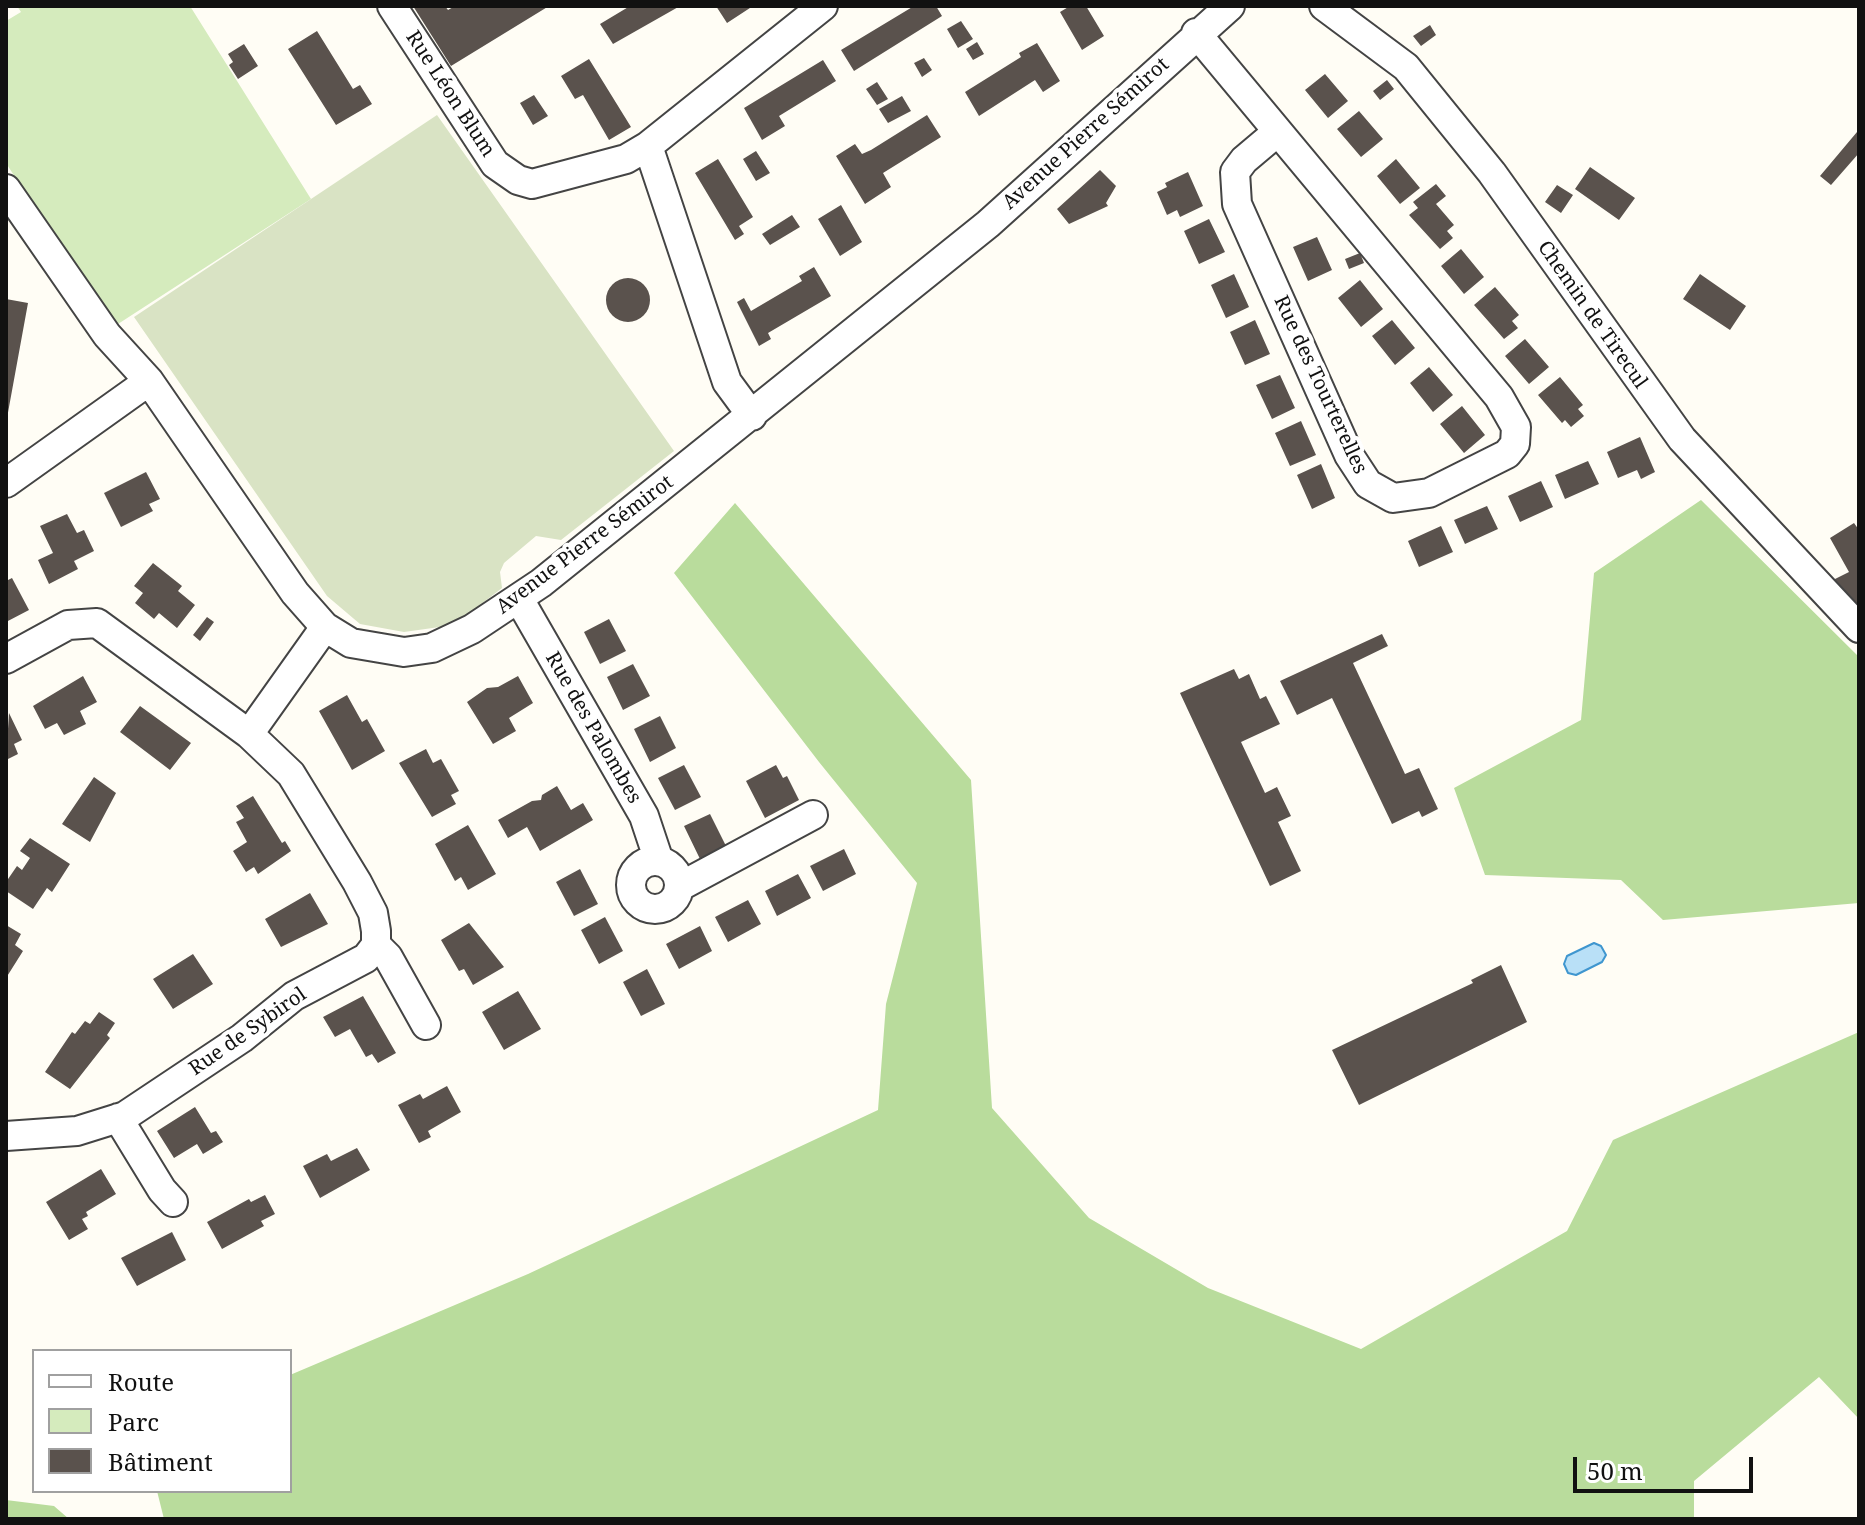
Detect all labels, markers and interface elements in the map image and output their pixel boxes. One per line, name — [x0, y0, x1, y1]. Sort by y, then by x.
street label: Rue Léon Blum — [400, 26, 500, 162]
street label: Avenue Pierre Sémirot — [998, 53, 1174, 215]
street label: Chemin de Tirecul — [1532, 237, 1652, 393]
street label: Rue des Tourterelles — [1268, 292, 1372, 478]
street label: Avenue Pierre Sémirot — [492, 471, 678, 619]
street label: Rue des Palombes — [540, 648, 646, 808]
street label: Rue de Sybirol — [185, 983, 311, 1081]
legend — [32, 1349, 292, 1493]
text: Route — [108, 1365, 174, 1398]
text: Parc — [108, 1405, 159, 1438]
scale bar — [1577, 1441, 1757, 1491]
text: Bâtiment — [108, 1445, 213, 1478]
text: 50 m — [1587, 1454, 1643, 1487]

